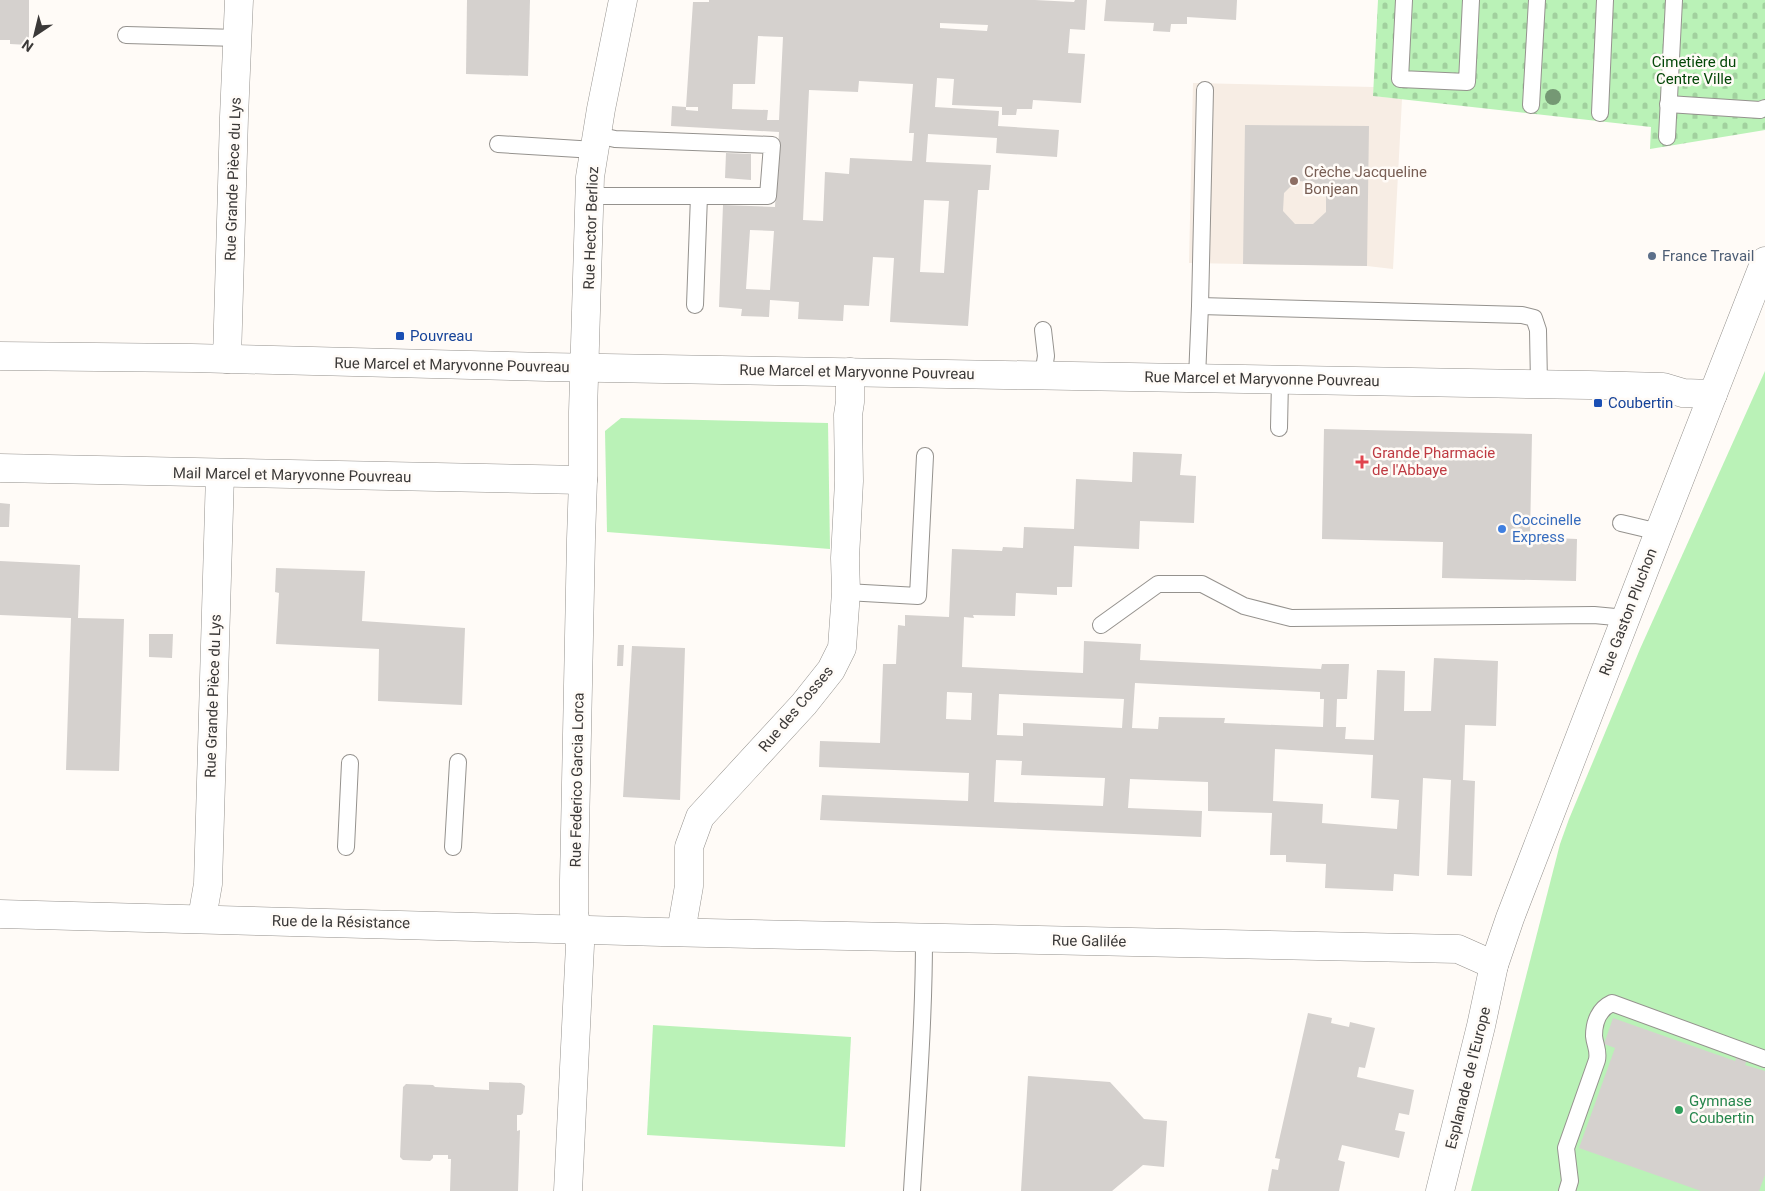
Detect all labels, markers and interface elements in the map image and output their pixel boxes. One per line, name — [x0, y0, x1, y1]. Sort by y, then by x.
north arrow — [10, 10, 60, 60]
text: N — [19, 36, 36, 55]
park label: Cimetière du Centre Ville — [1652, 53, 1736, 88]
street label: Rue Grande Pièce du Lys — [221, 97, 245, 261]
place label: Crèche Jacqueline Bonjean — [1304, 163, 1427, 198]
street label: Rue Hector Berlioz — [580, 166, 602, 290]
marker: Crèche Jacqueline Bonjean — [1288, 175, 1300, 187]
place label: France Travail — [1662, 247, 1754, 265]
marker: France Travail — [1646, 250, 1658, 262]
place label: Pouvreau — [410, 327, 473, 345]
marker: Pouvreau — [394, 330, 406, 342]
street label: Rue Marcel et Maryvonne Pouvreau — [334, 354, 570, 376]
street label: Rue Marcel et Maryvonne Pouvreau — [739, 361, 975, 383]
street label: Rue Marcel et Maryvonne Pouvreau — [1144, 368, 1380, 390]
place label: Coubertin — [1608, 394, 1673, 412]
marker: Coubertin — [1592, 397, 1604, 409]
place label: Grande Pharmacie de l'Abbaye — [1372, 444, 1495, 479]
marker: Grande Pharmacie de l'Abbaye — [1356, 456, 1368, 468]
street label: Mail Marcel et Maryvonne Pouvreau — [173, 464, 411, 486]
place label: Coccinelle Express — [1512, 511, 1581, 546]
marker: Coccinelle Express — [1496, 523, 1508, 535]
street label: Rue Gaston Pluchon — [1595, 546, 1661, 678]
street label: Rue Grande Pièce du Lys — [201, 614, 225, 778]
street label: Rue des Cosses — [755, 662, 837, 756]
street label: Rue Federico Garcia Lorca — [566, 692, 588, 868]
street label: Rue de la Résistance — [272, 912, 410, 932]
street label: Rue Galilée — [1052, 931, 1126, 951]
street label: Esplanade de l'Europe — [1442, 1005, 1494, 1151]
place label: Gymnase Coubertin — [1689, 1092, 1754, 1127]
marker: Gymnase Coubertin — [1673, 1104, 1685, 1116]

